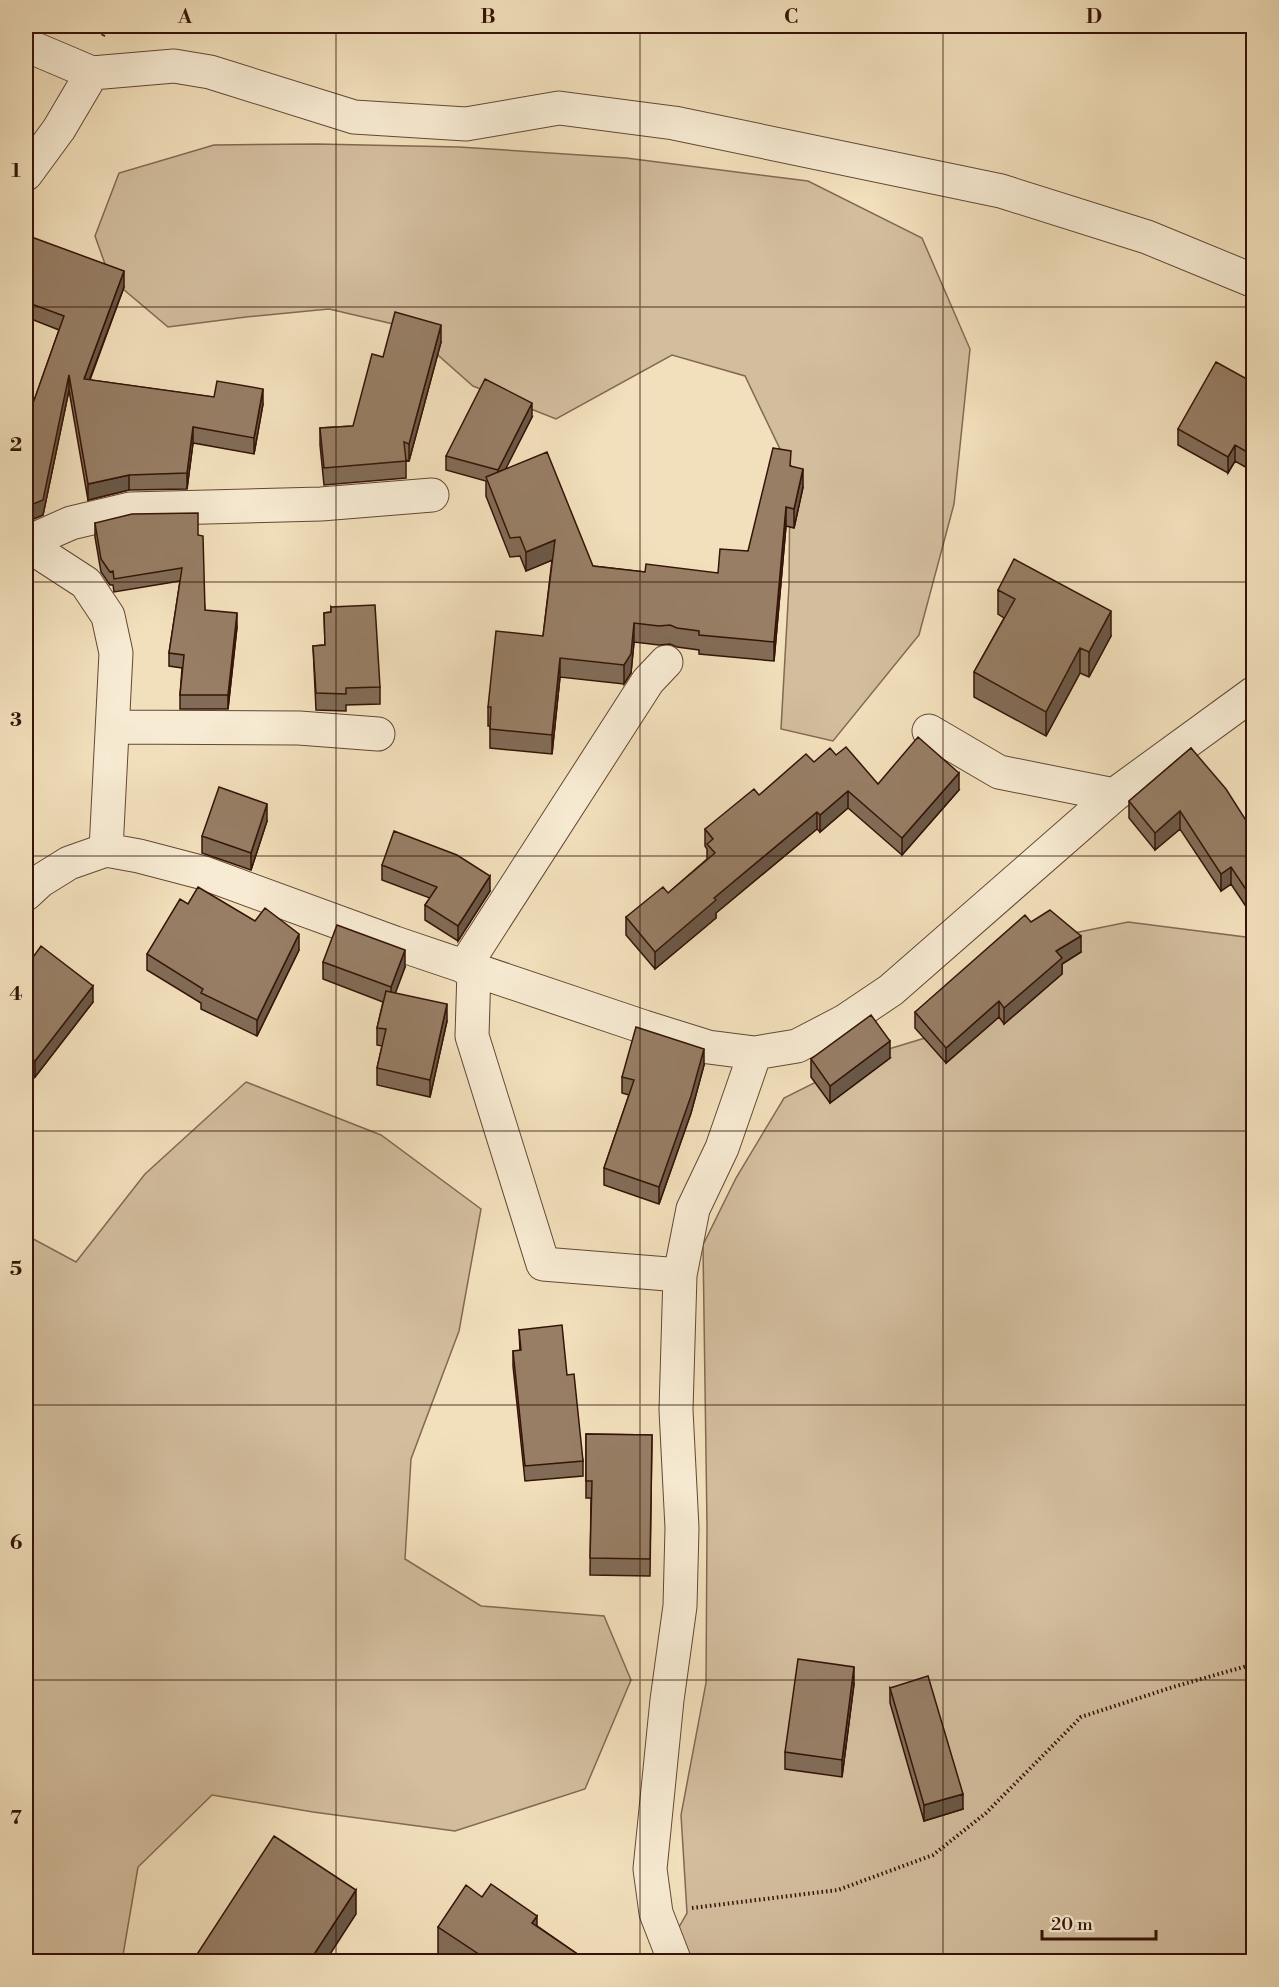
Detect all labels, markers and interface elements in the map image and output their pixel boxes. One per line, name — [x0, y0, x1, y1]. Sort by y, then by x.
text: A — [177, 5, 193, 30]
text: B — [480, 5, 496, 30]
text: C — [784, 5, 798, 30]
text: D — [1086, 5, 1102, 30]
text: 1 — [11, 159, 21, 184]
text: 2 — [10, 433, 22, 458]
text: 3 — [10, 708, 22, 733]
text: 4 — [9, 982, 23, 1007]
text: 5 — [10, 1257, 22, 1282]
text: 6 — [10, 1531, 23, 1556]
text: 7 — [10, 1806, 22, 1831]
scale bar — [1042, 1903, 1156, 1941]
text: 20 m — [1051, 1913, 1093, 1936]

